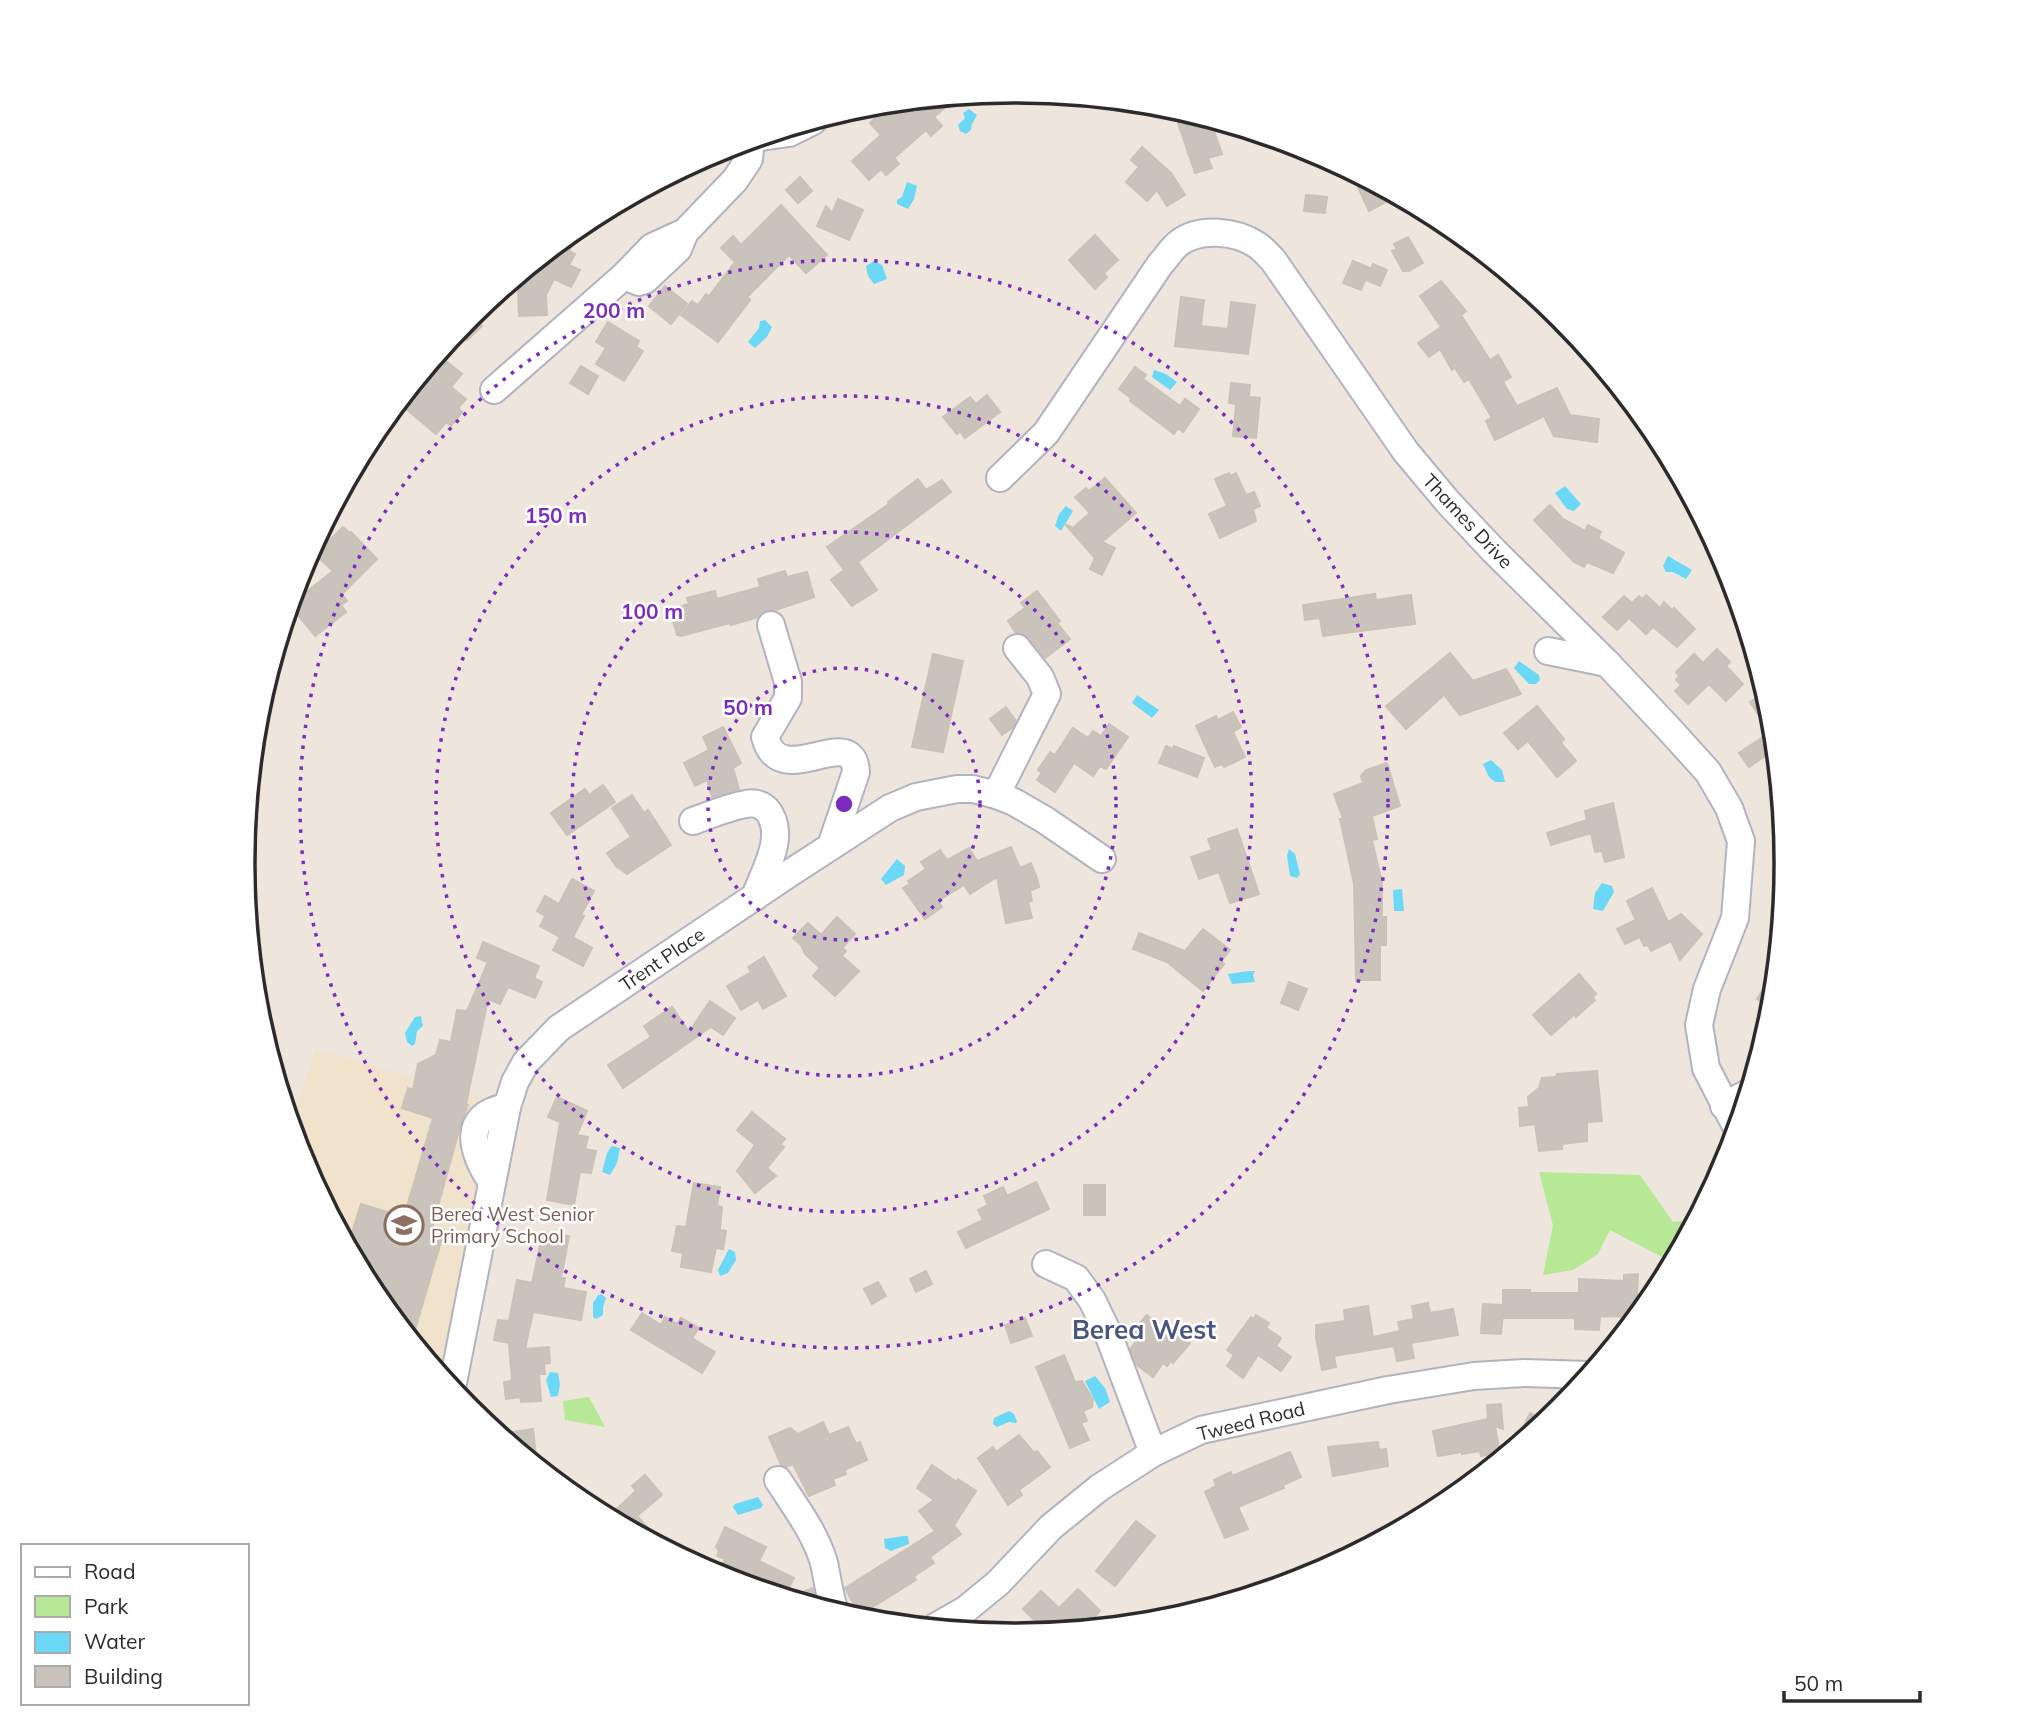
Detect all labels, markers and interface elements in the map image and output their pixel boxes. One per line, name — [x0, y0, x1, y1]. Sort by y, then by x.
text: 200 m — [583, 297, 645, 323]
street label: Thames Drive — [1418, 468, 1518, 574]
text: 150 m — [525, 502, 587, 528]
text: 100 m — [621, 598, 683, 624]
text: 50 m — [723, 694, 773, 720]
centre of rings — [832, 792, 856, 816]
street label: Trent Place — [615, 922, 709, 996]
place label: Berea West Senior Primary School — [431, 1202, 595, 1248]
school or university icon: Berea West Senior Primary School — [383, 1204, 425, 1246]
district label: Berea West — [1072, 1313, 1216, 1346]
street label: Tweed Road — [1195, 1396, 1307, 1446]
legend — [21, 1544, 248, 1705]
text: Road — [84, 1558, 135, 1584]
text: Park — [84, 1593, 128, 1619]
text: Water — [84, 1628, 145, 1654]
scale bar — [1784, 1660, 1920, 1704]
text: Building — [84, 1663, 163, 1689]
text: 50 m — [1794, 1670, 1843, 1696]

